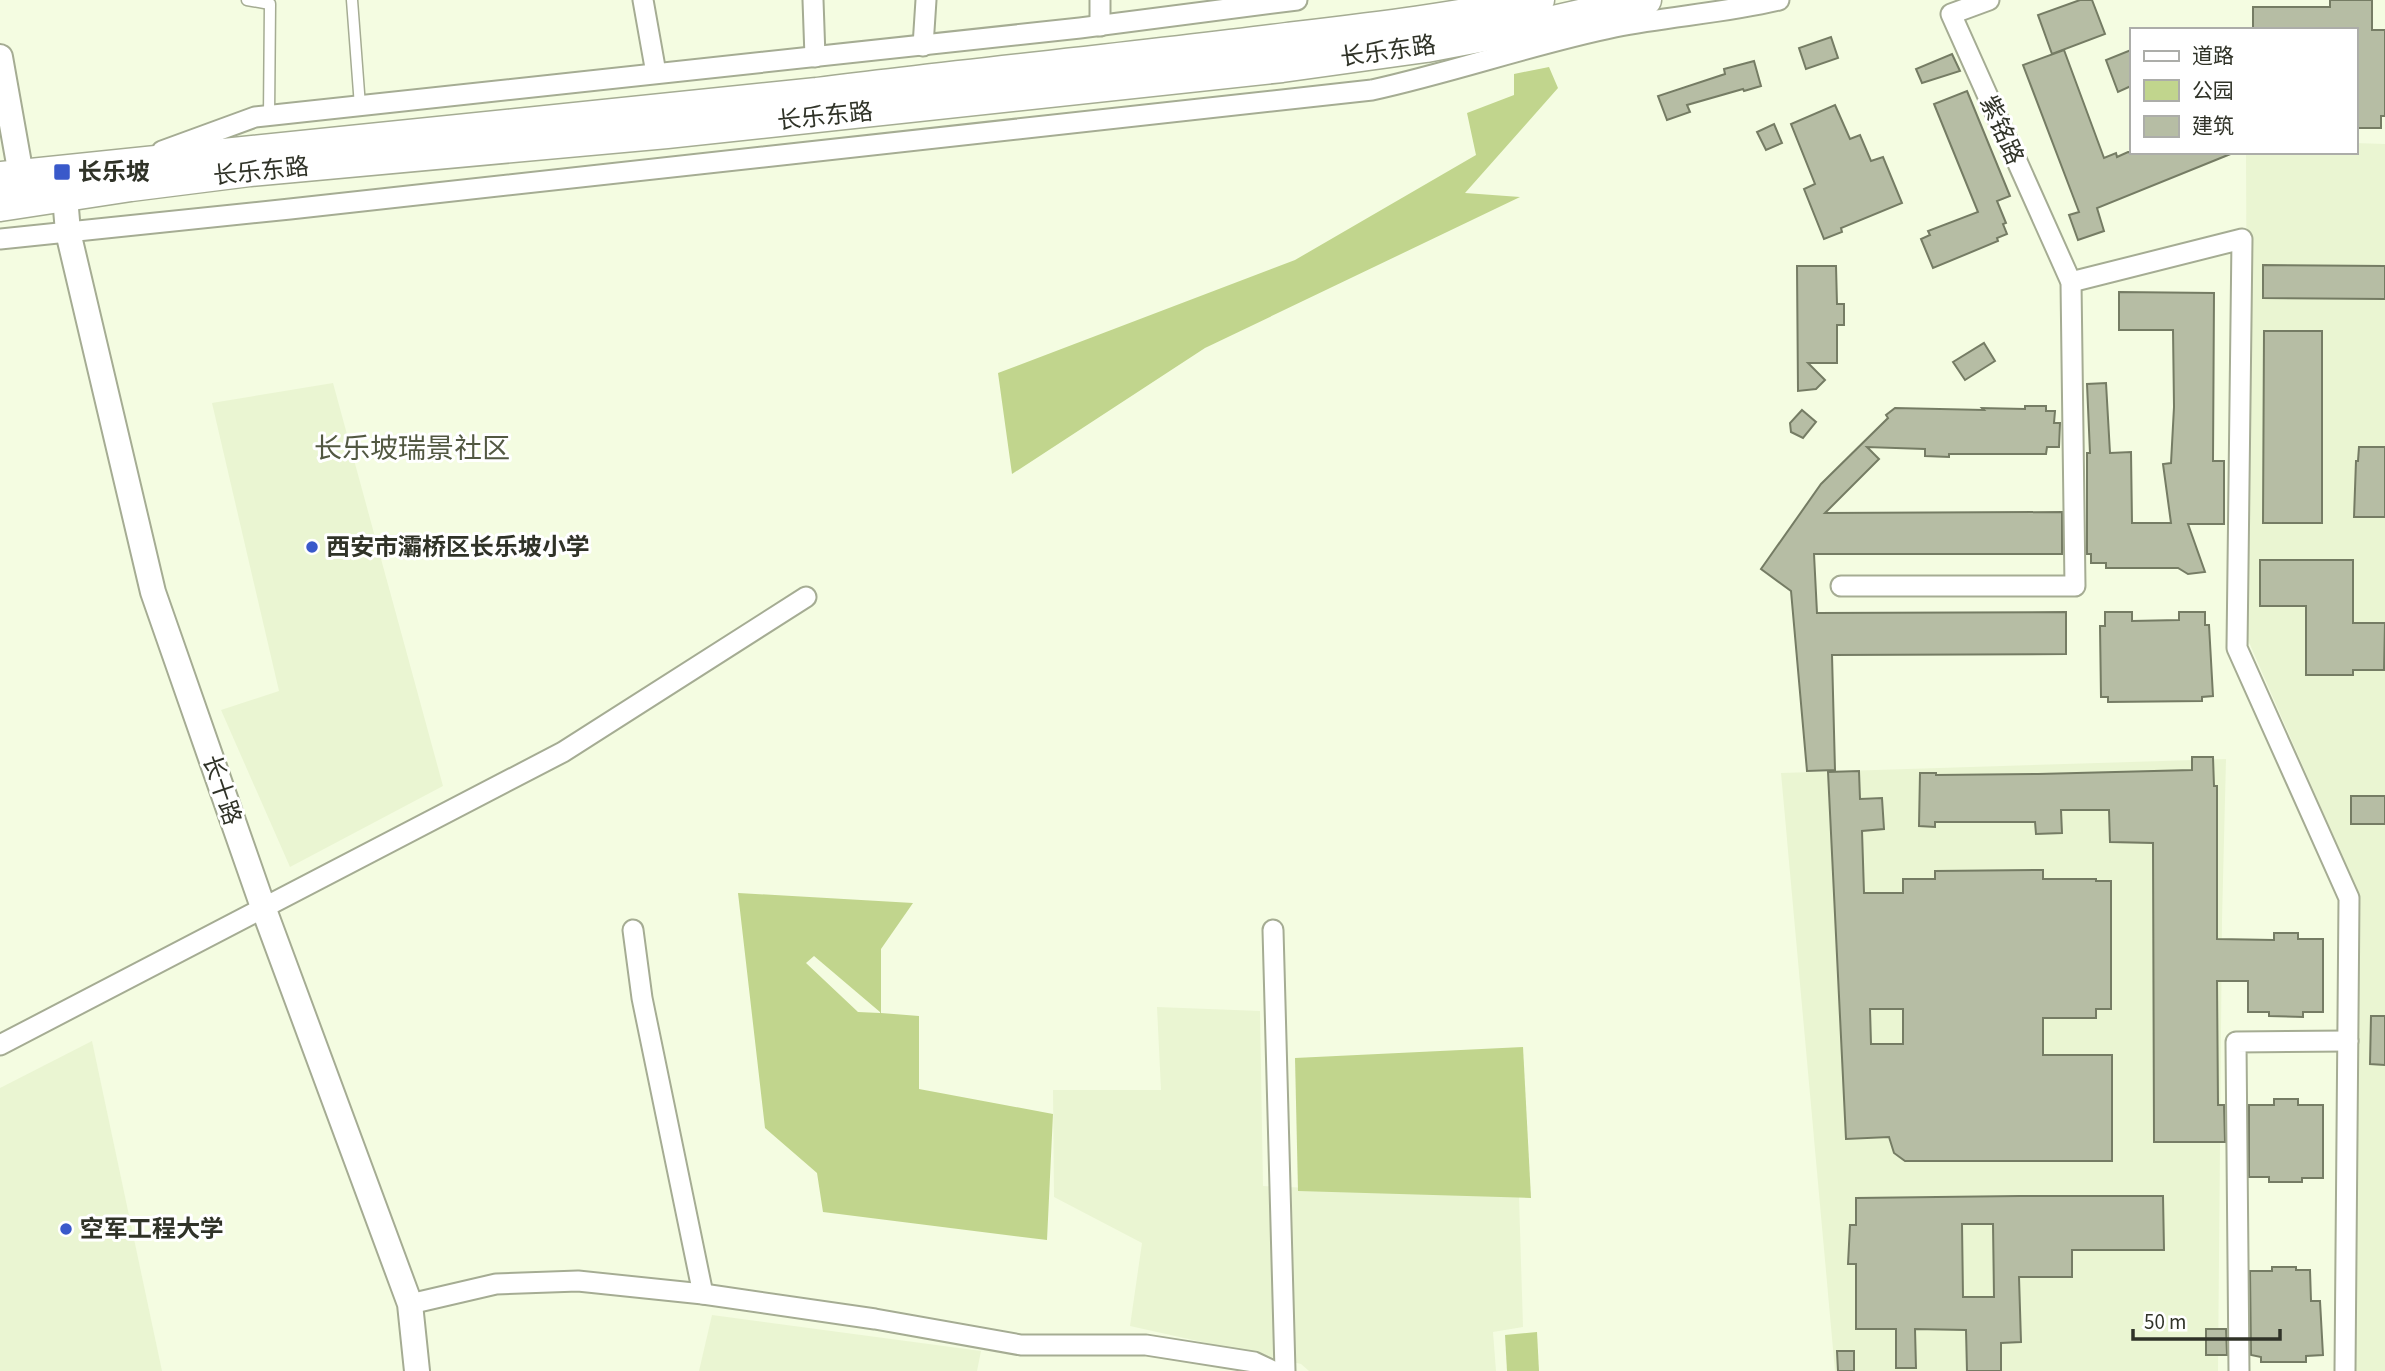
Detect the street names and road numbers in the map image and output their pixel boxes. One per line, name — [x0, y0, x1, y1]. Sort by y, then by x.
street label: 长乐东路 — [1338, 27, 1438, 76]
street label: 紫铭路 — [1971, 90, 2032, 170]
street label: 长乐东路 — [775, 94, 875, 139]
street label: 长乐东路 — [211, 149, 311, 194]
street label: 长十路 — [193, 750, 250, 830]

